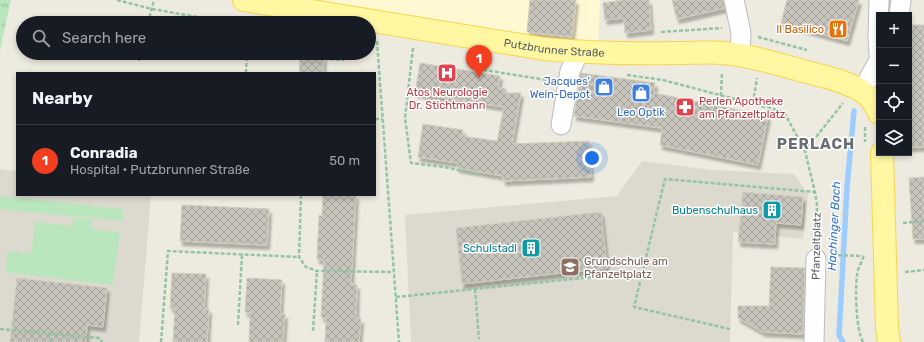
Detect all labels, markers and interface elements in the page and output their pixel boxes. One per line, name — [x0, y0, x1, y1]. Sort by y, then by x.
map controls — [876, 12, 912, 156]
button: + — [876, 12, 912, 48]
search box — [16, 16, 376, 60]
restaurant icon: Il Basilico — [827, 18, 849, 40]
place label: Il Basilico — [776, 23, 824, 36]
icon: search — [30, 27, 52, 49]
text: Search here — [62, 29, 146, 47]
street label: Putzbrunner Straße — [503, 36, 605, 60]
pin: 1 — [466, 45, 492, 78]
button: − — [876, 48, 912, 84]
hospital icon: Atos Neurologie Dr. Stichtmann — [436, 62, 458, 84]
place label: Jacques' Wein-Depot — [530, 75, 591, 101]
shop icon: Jacques' Wein-Depot — [593, 76, 615, 98]
shop icon: Leo Optik — [630, 82, 652, 104]
button: locate — [876, 84, 912, 120]
place label: Atos Neurologie Dr. Stichtmann — [406, 86, 488, 112]
text: Nearby — [32, 88, 93, 108]
place label: Perlen Apotheke am Pfanzeltplatz — [699, 95, 786, 121]
pharmacy icon: Perlen Apotheke am Pfanzeltplatz — [674, 96, 696, 118]
place label: Leo Optik — [617, 106, 665, 119]
button: layers — [876, 120, 912, 156]
district label: PERLACH — [777, 135, 855, 153]
text: Conradia — [70, 144, 137, 162]
your location — [582, 148, 602, 168]
text: 1 — [42, 153, 48, 168]
text: 50 m — [329, 153, 360, 168]
text: Hospital · Putzbrunner Straße — [70, 162, 250, 177]
water label: Hachinger Bach — [825, 181, 843, 271]
building icon: Bubenschulhaus — [761, 199, 783, 221]
place label: Bubenschulhaus — [672, 204, 758, 217]
street label: Pfanzeltplatz — [809, 212, 824, 280]
building icon: Schulstadl — [520, 237, 542, 259]
place label: Schulstadl — [463, 242, 517, 255]
place label: Grundschule am Pfanzeltplatz — [584, 255, 668, 281]
school or university icon: Grundschule am Pfanzeltplatz — [559, 256, 581, 278]

